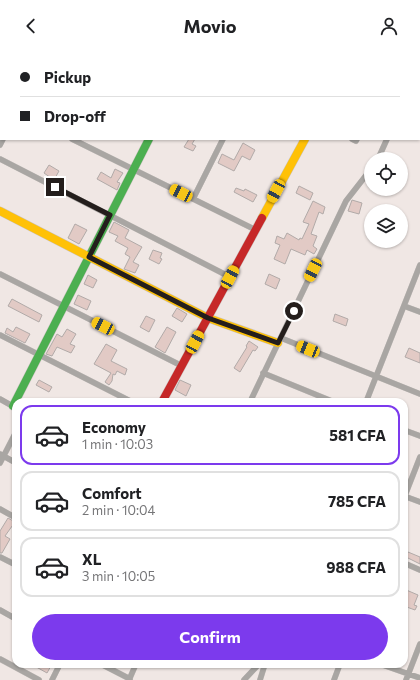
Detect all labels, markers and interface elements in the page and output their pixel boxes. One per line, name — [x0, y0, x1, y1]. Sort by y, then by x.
icon: back — [20, 15, 42, 37]
text: Movio — [183, 15, 237, 37]
icon: person — [378, 15, 400, 37]
text: Pickup — [44, 68, 91, 86]
text: Drop-off — [44, 107, 106, 125]
map controls — [364, 152, 408, 248]
button: locate — [364, 152, 408, 196]
route end — [46, 178, 64, 196]
car — [265, 178, 287, 204]
car — [168, 182, 194, 204]
button: layers — [364, 204, 408, 248]
car — [302, 257, 324, 283]
car — [219, 264, 241, 290]
route start — [285, 302, 303, 320]
car — [90, 315, 116, 337]
car — [184, 329, 206, 355]
car — [295, 339, 321, 359]
icon: car — [34, 417, 70, 453]
text: Economy — [82, 418, 146, 436]
text: 581 CFA — [329, 426, 386, 444]
text: 1 min · 10:03 — [82, 436, 153, 452]
icon: car — [34, 483, 70, 519]
text: Comfort — [82, 484, 142, 502]
text: 785 CFA — [328, 492, 386, 510]
text: 2 min · 10:04 — [82, 502, 155, 518]
icon: car — [34, 549, 70, 585]
text: XL — [82, 550, 101, 568]
text: 988 CFA — [326, 558, 386, 576]
text: 3 min · 10:05 — [82, 568, 155, 584]
button: Confirm — [32, 614, 388, 660]

